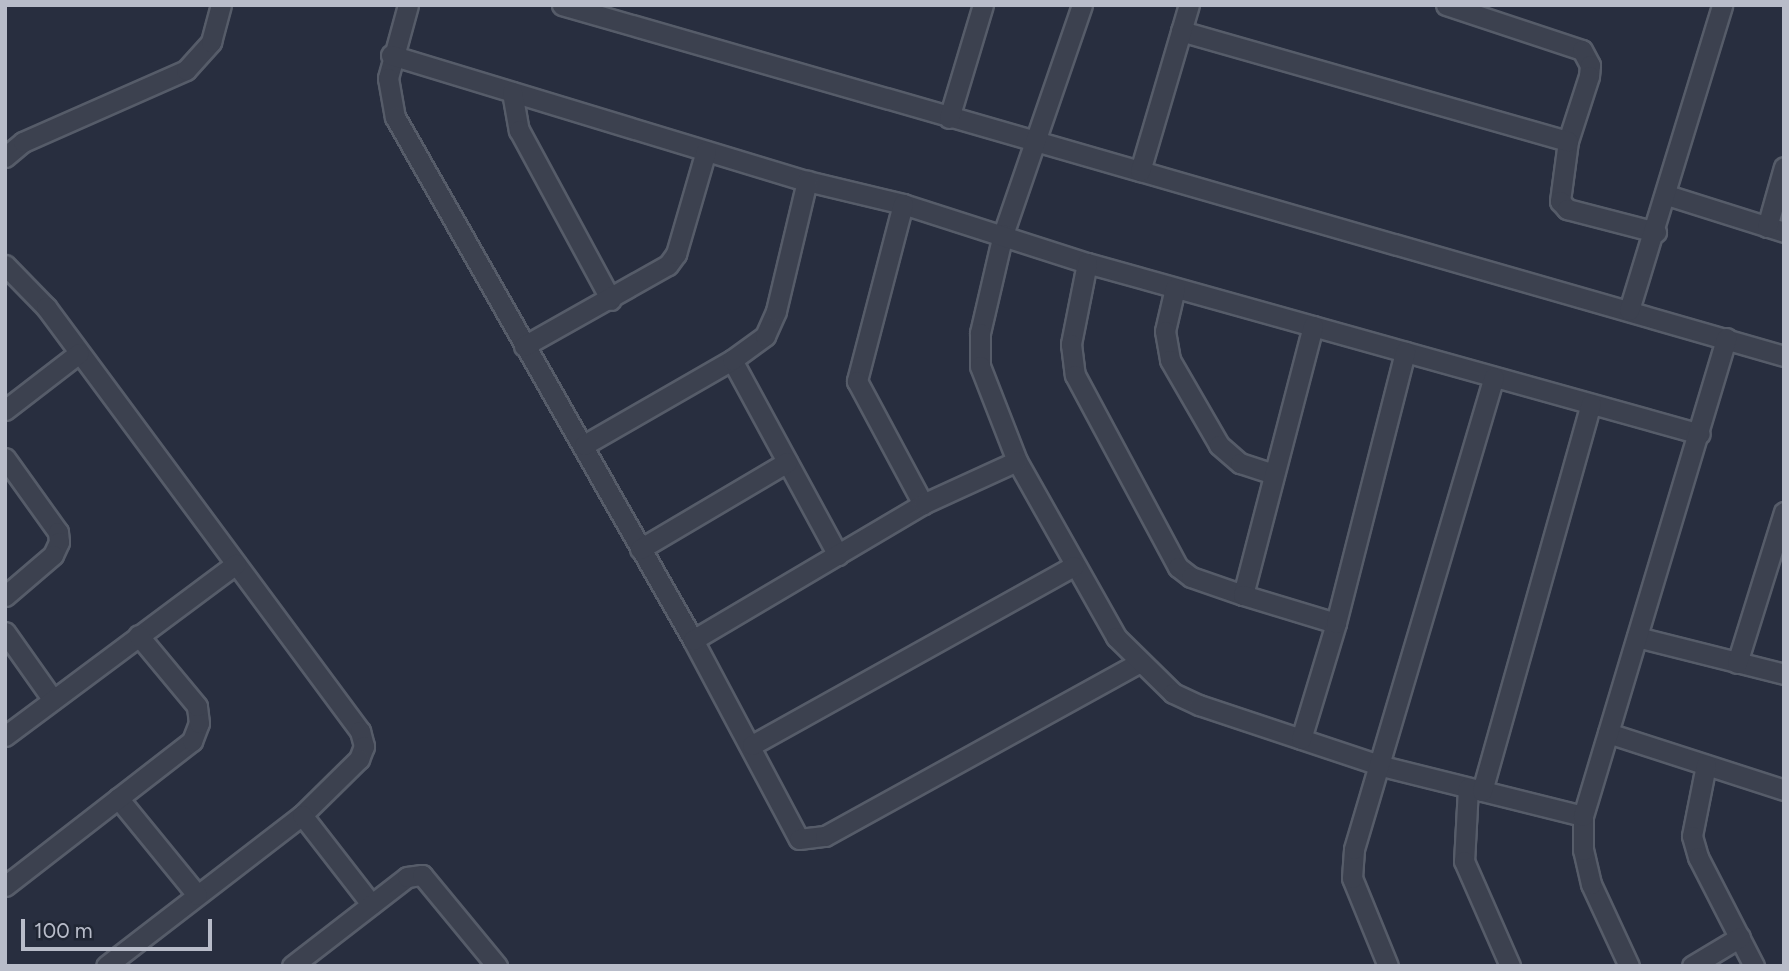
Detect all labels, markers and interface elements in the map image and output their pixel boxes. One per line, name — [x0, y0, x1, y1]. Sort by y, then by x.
scale bar — [24, 904, 215, 948]
text: 100 m — [34, 918, 93, 943]

